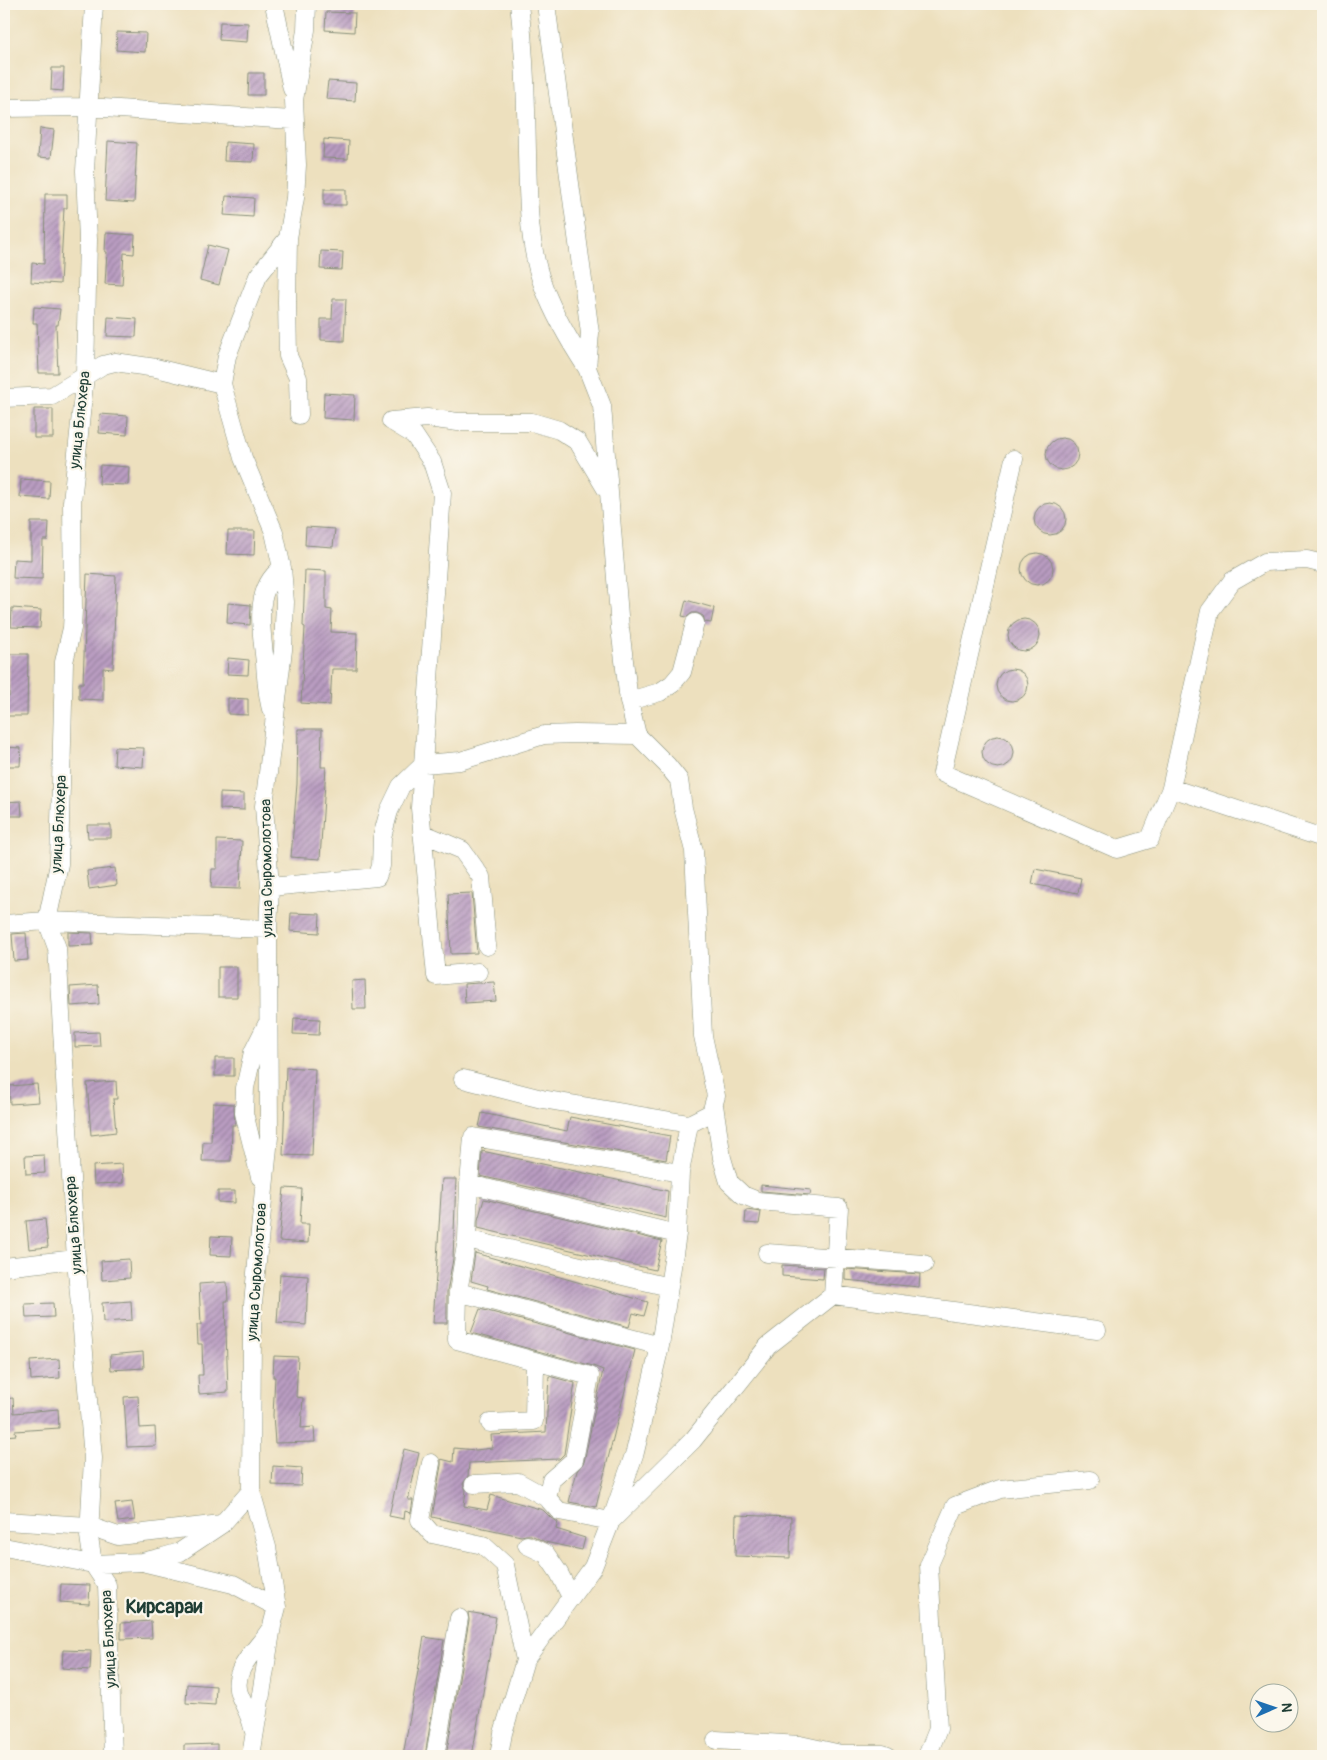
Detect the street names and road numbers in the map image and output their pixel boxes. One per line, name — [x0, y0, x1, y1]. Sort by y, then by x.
street label: улица Блюхера — [65, 370, 95, 471]
street label: улица Блюхера — [47, 774, 71, 874]
street label: улица Сыромолотова — [256, 799, 278, 938]
street label: улица Блюхера — [61, 1175, 87, 1276]
street label: улица Сыромолотова — [243, 1202, 271, 1343]
street label: улица Блюхера — [97, 1589, 121, 1689]

